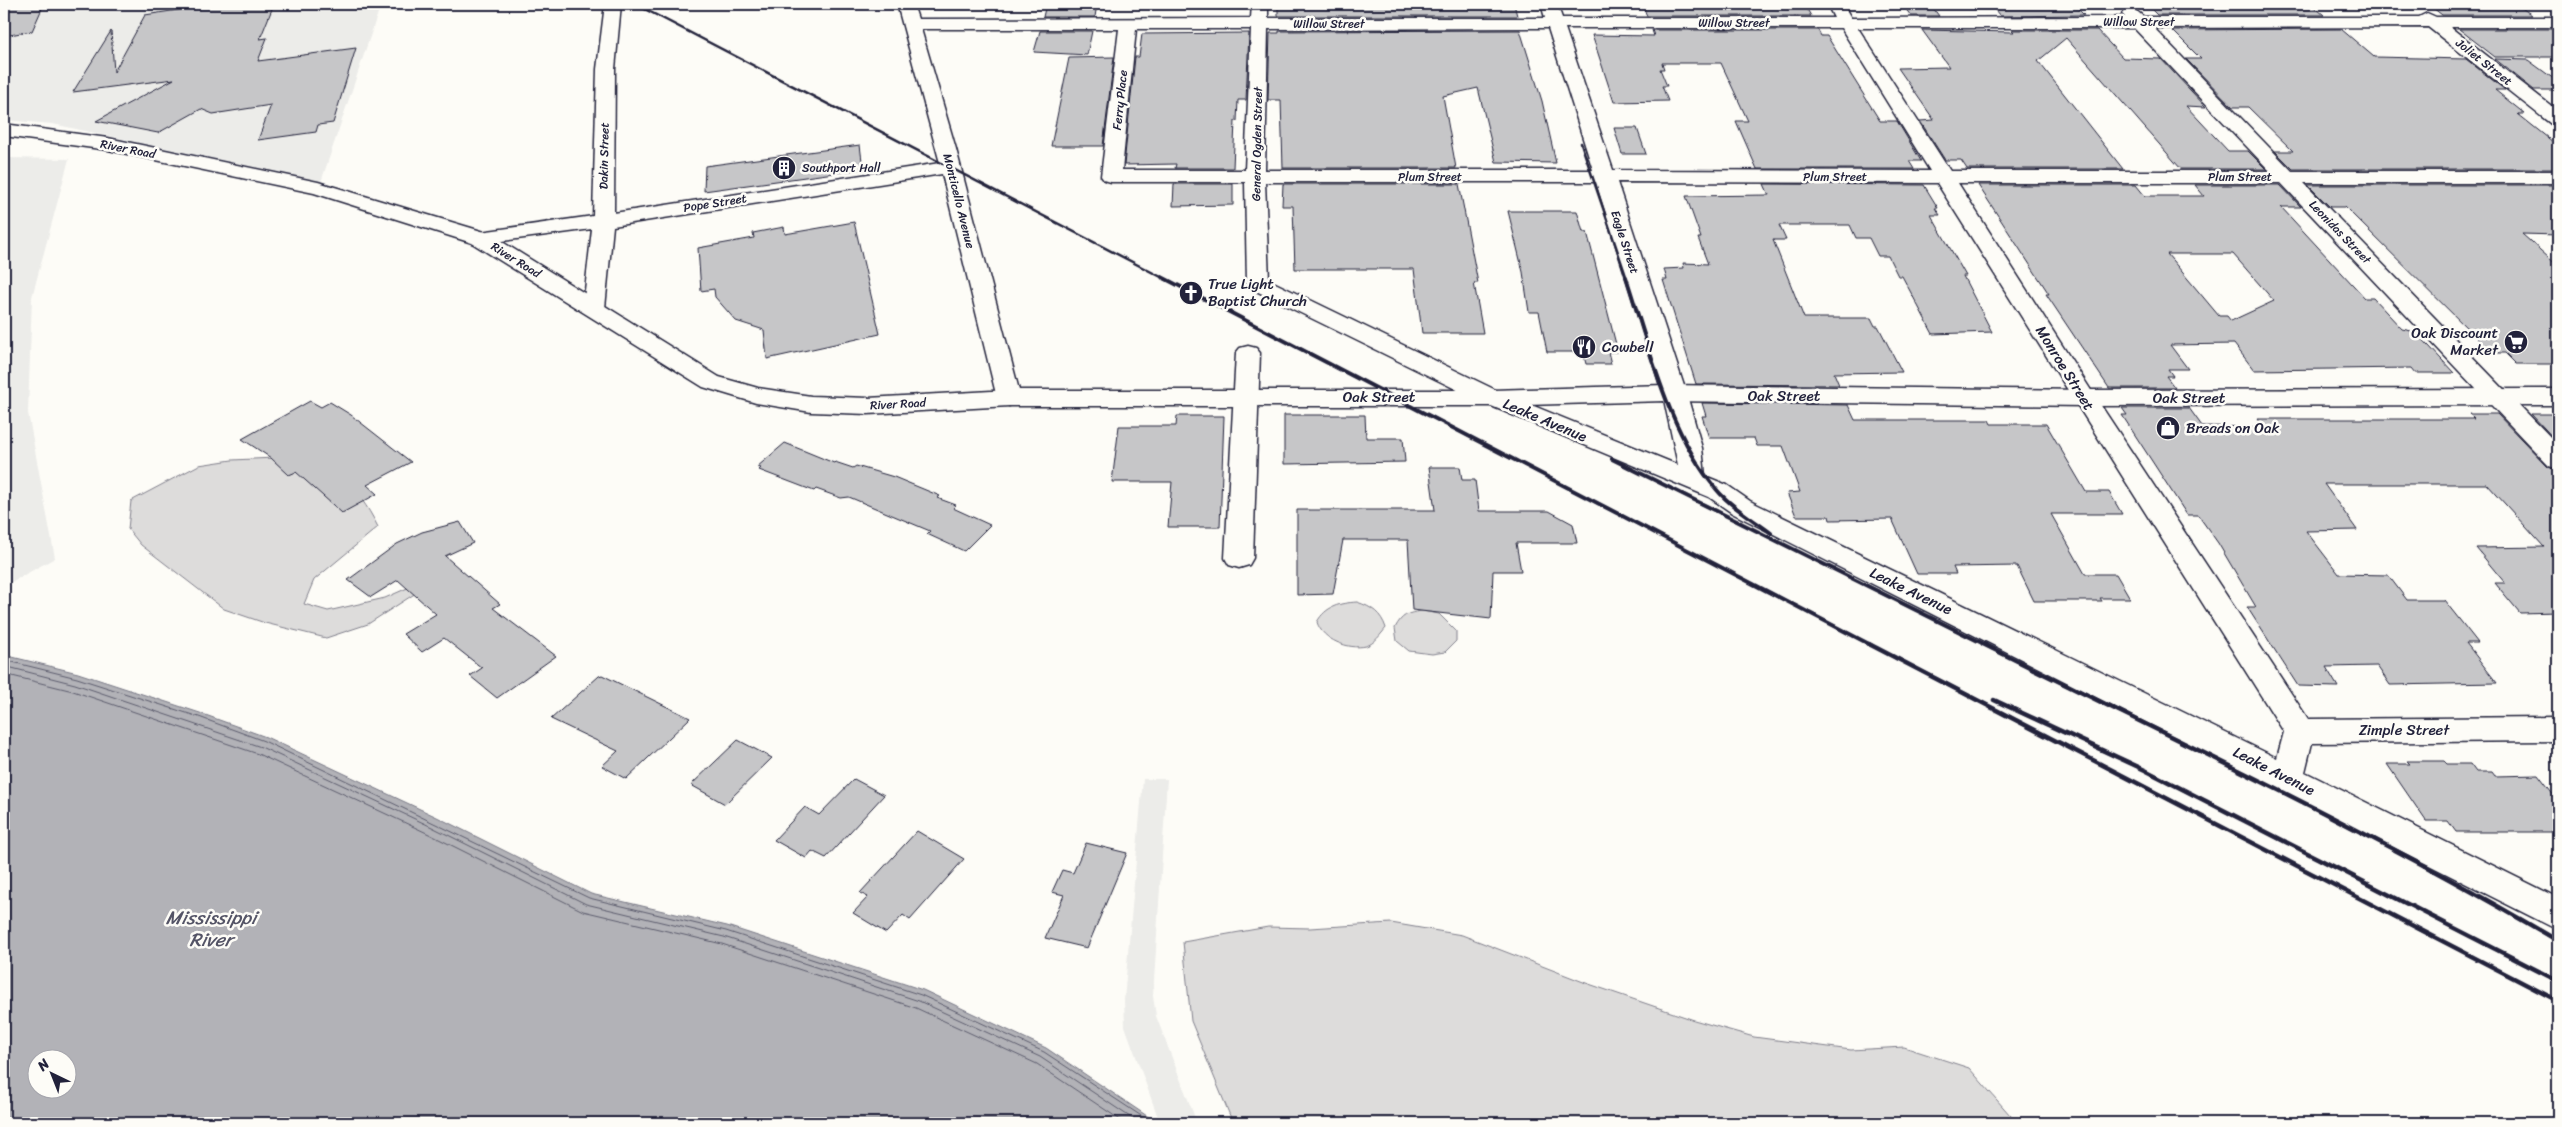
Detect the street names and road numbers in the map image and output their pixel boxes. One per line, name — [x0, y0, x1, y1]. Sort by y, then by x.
street label: Willow Street — [2103, 11, 2176, 33]
street label: Willow Street — [1698, 12, 1771, 34]
street label: Willow Street — [1293, 13, 1366, 35]
street label: Joliet Street — [2450, 32, 2517, 91]
street label: Ferry Place — [1106, 69, 1134, 131]
street label: General Ogden Street — [1245, 86, 1269, 201]
street label: Dakin Street — [592, 122, 616, 190]
street label: River Road — [98, 133, 158, 165]
street label: Monticello Avenue — [937, 151, 981, 251]
street label: Plum Street — [1398, 166, 1462, 188]
street label: Plum Street — [1803, 166, 1867, 188]
street label: Plum Street — [2208, 166, 2272, 188]
street label: Pope Street — [682, 187, 748, 219]
street label: Leonidas Street — [2303, 195, 2377, 270]
street label: Eagle Street — [1604, 207, 1646, 277]
street label: River Road — [486, 236, 546, 285]
street label: Monroe Street — [2028, 320, 2102, 416]
street label: Oak Street — [1748, 383, 1821, 409]
street label: Oak Street — [1343, 384, 1416, 410]
street label: Oak Street — [2153, 385, 2226, 411]
street label: Leake Avenue — [1499, 391, 1591, 449]
street label: River Road — [869, 392, 927, 416]
street label: Leake Avenue — [1865, 560, 1957, 622]
street label: Zimple Street — [2359, 717, 2450, 743]
street label: Leake Avenue — [2228, 739, 2320, 803]

